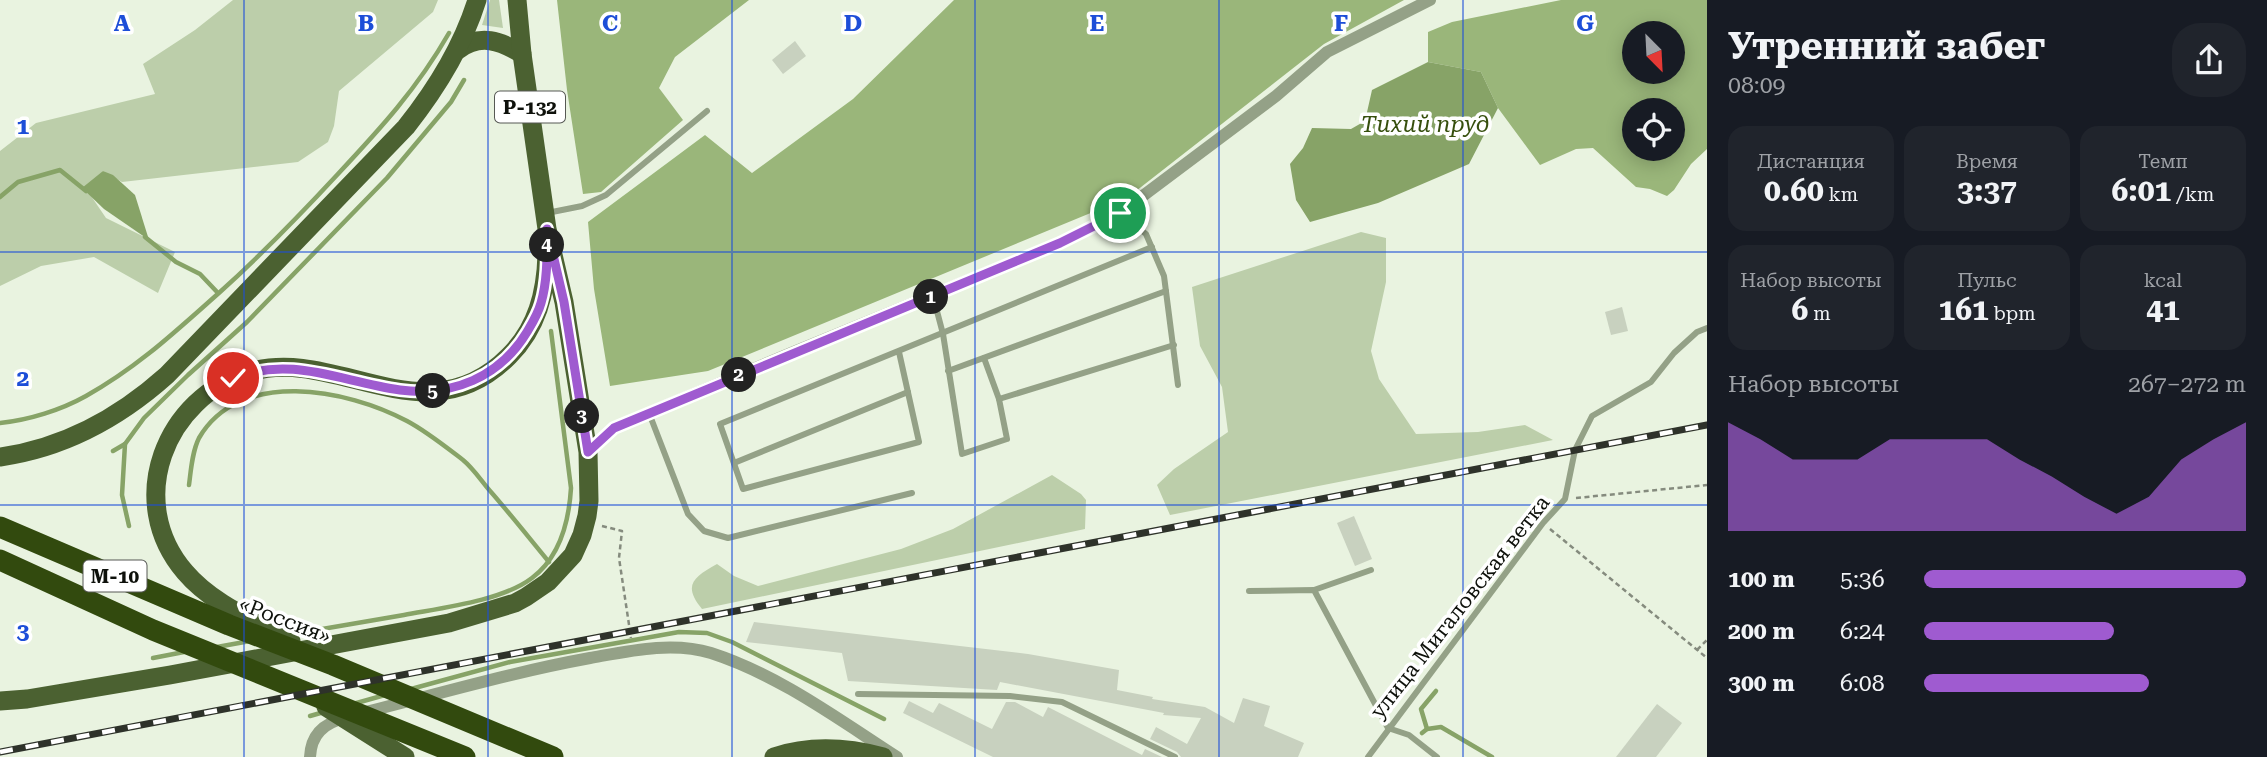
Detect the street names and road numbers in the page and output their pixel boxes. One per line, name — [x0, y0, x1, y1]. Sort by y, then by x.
road number: Р-132 — [495, 92, 565, 122]
street label: улица Мигаловская ветка — [1366, 490, 1555, 723]
road number: М-10 — [83, 561, 146, 592]
street label: «Россия» — [236, 592, 334, 648]

